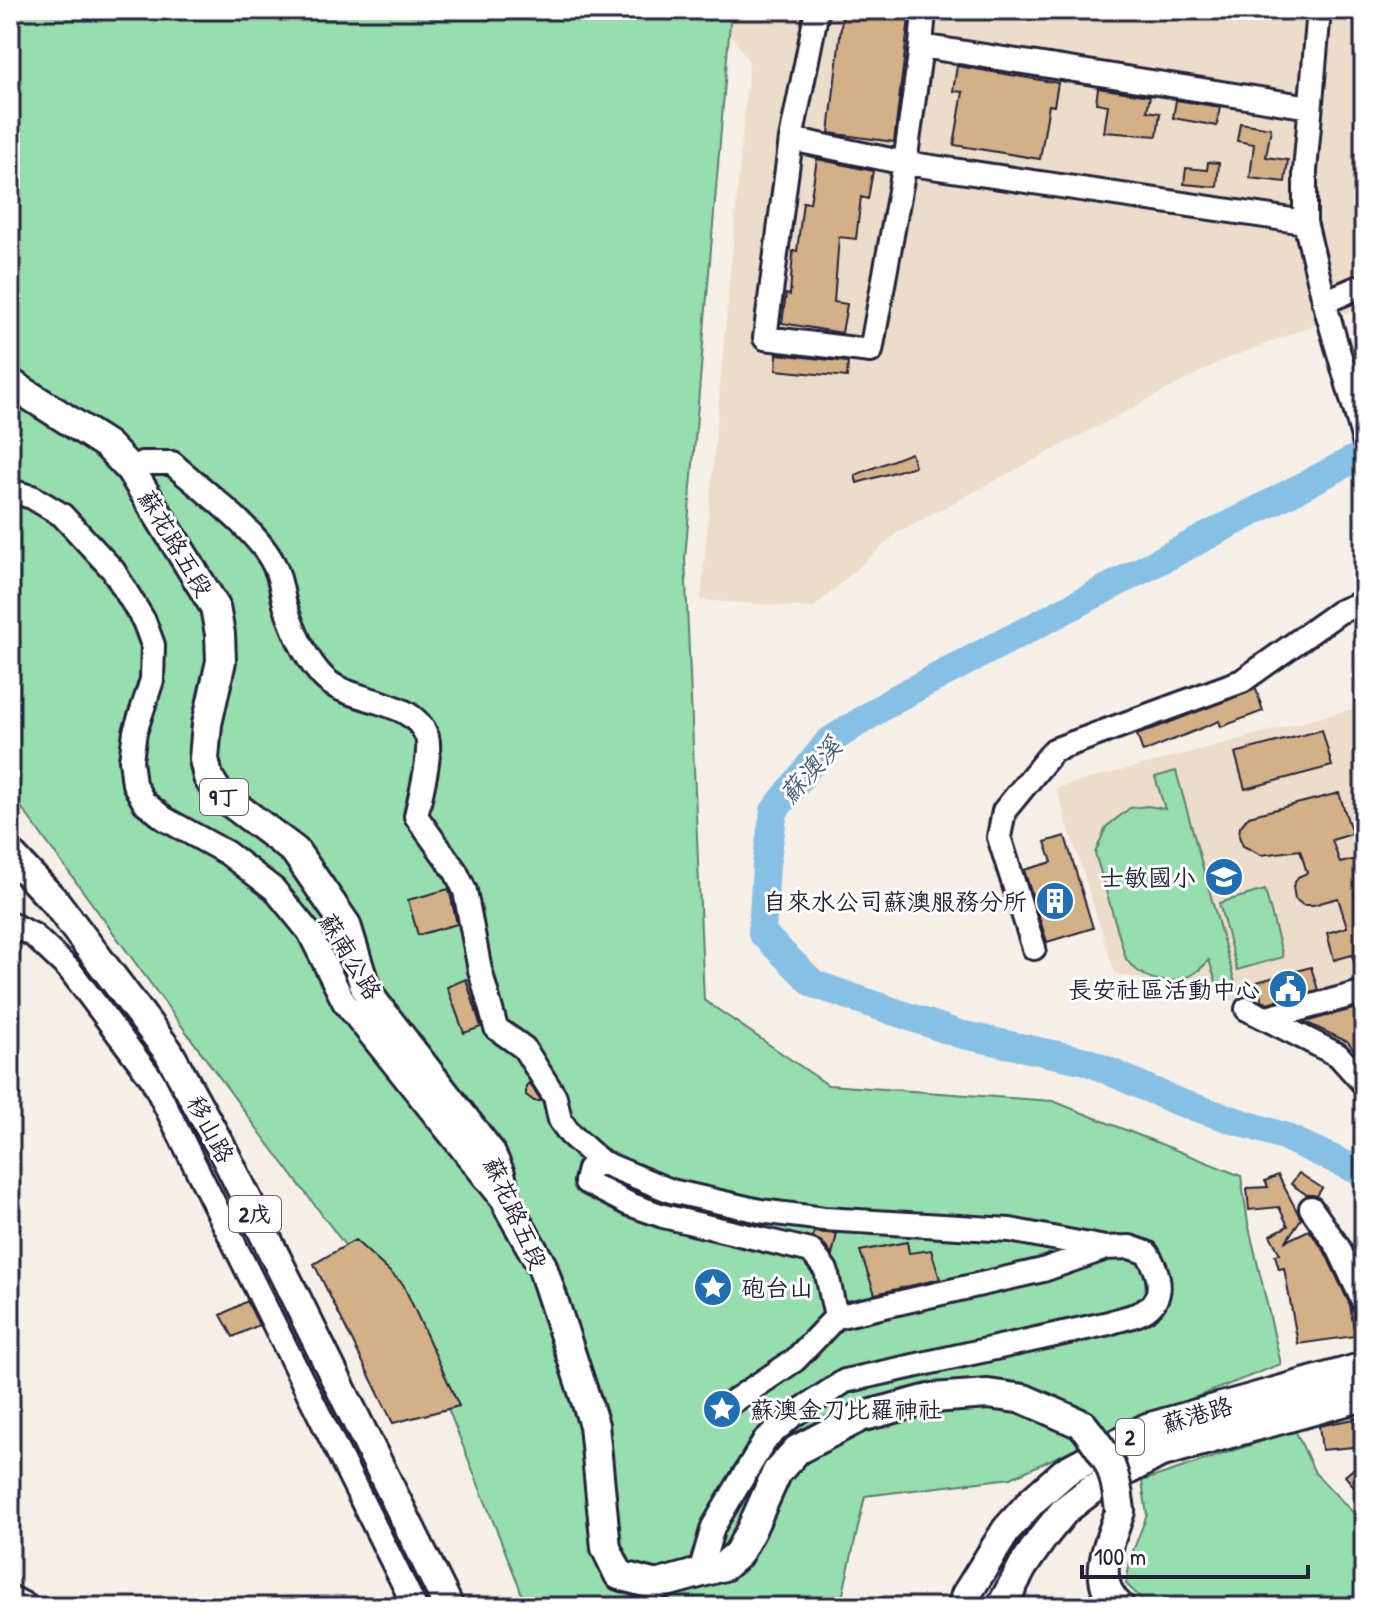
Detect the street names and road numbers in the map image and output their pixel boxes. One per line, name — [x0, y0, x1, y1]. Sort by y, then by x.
street label: 蘇花路五段 — [131, 483, 221, 603]
road number: 9丁 — [200, 779, 248, 815]
street label: 蘇南公路 — [313, 907, 389, 1005]
street label: 移山路 — [180, 1090, 242, 1168]
street label: 蘇花路五段 — [477, 1152, 555, 1274]
road number: 2戊 — [229, 1196, 281, 1232]
street label: 蘇港路 — [1158, 1389, 1236, 1439]
road number: 2 — [1116, 1419, 1144, 1455]

